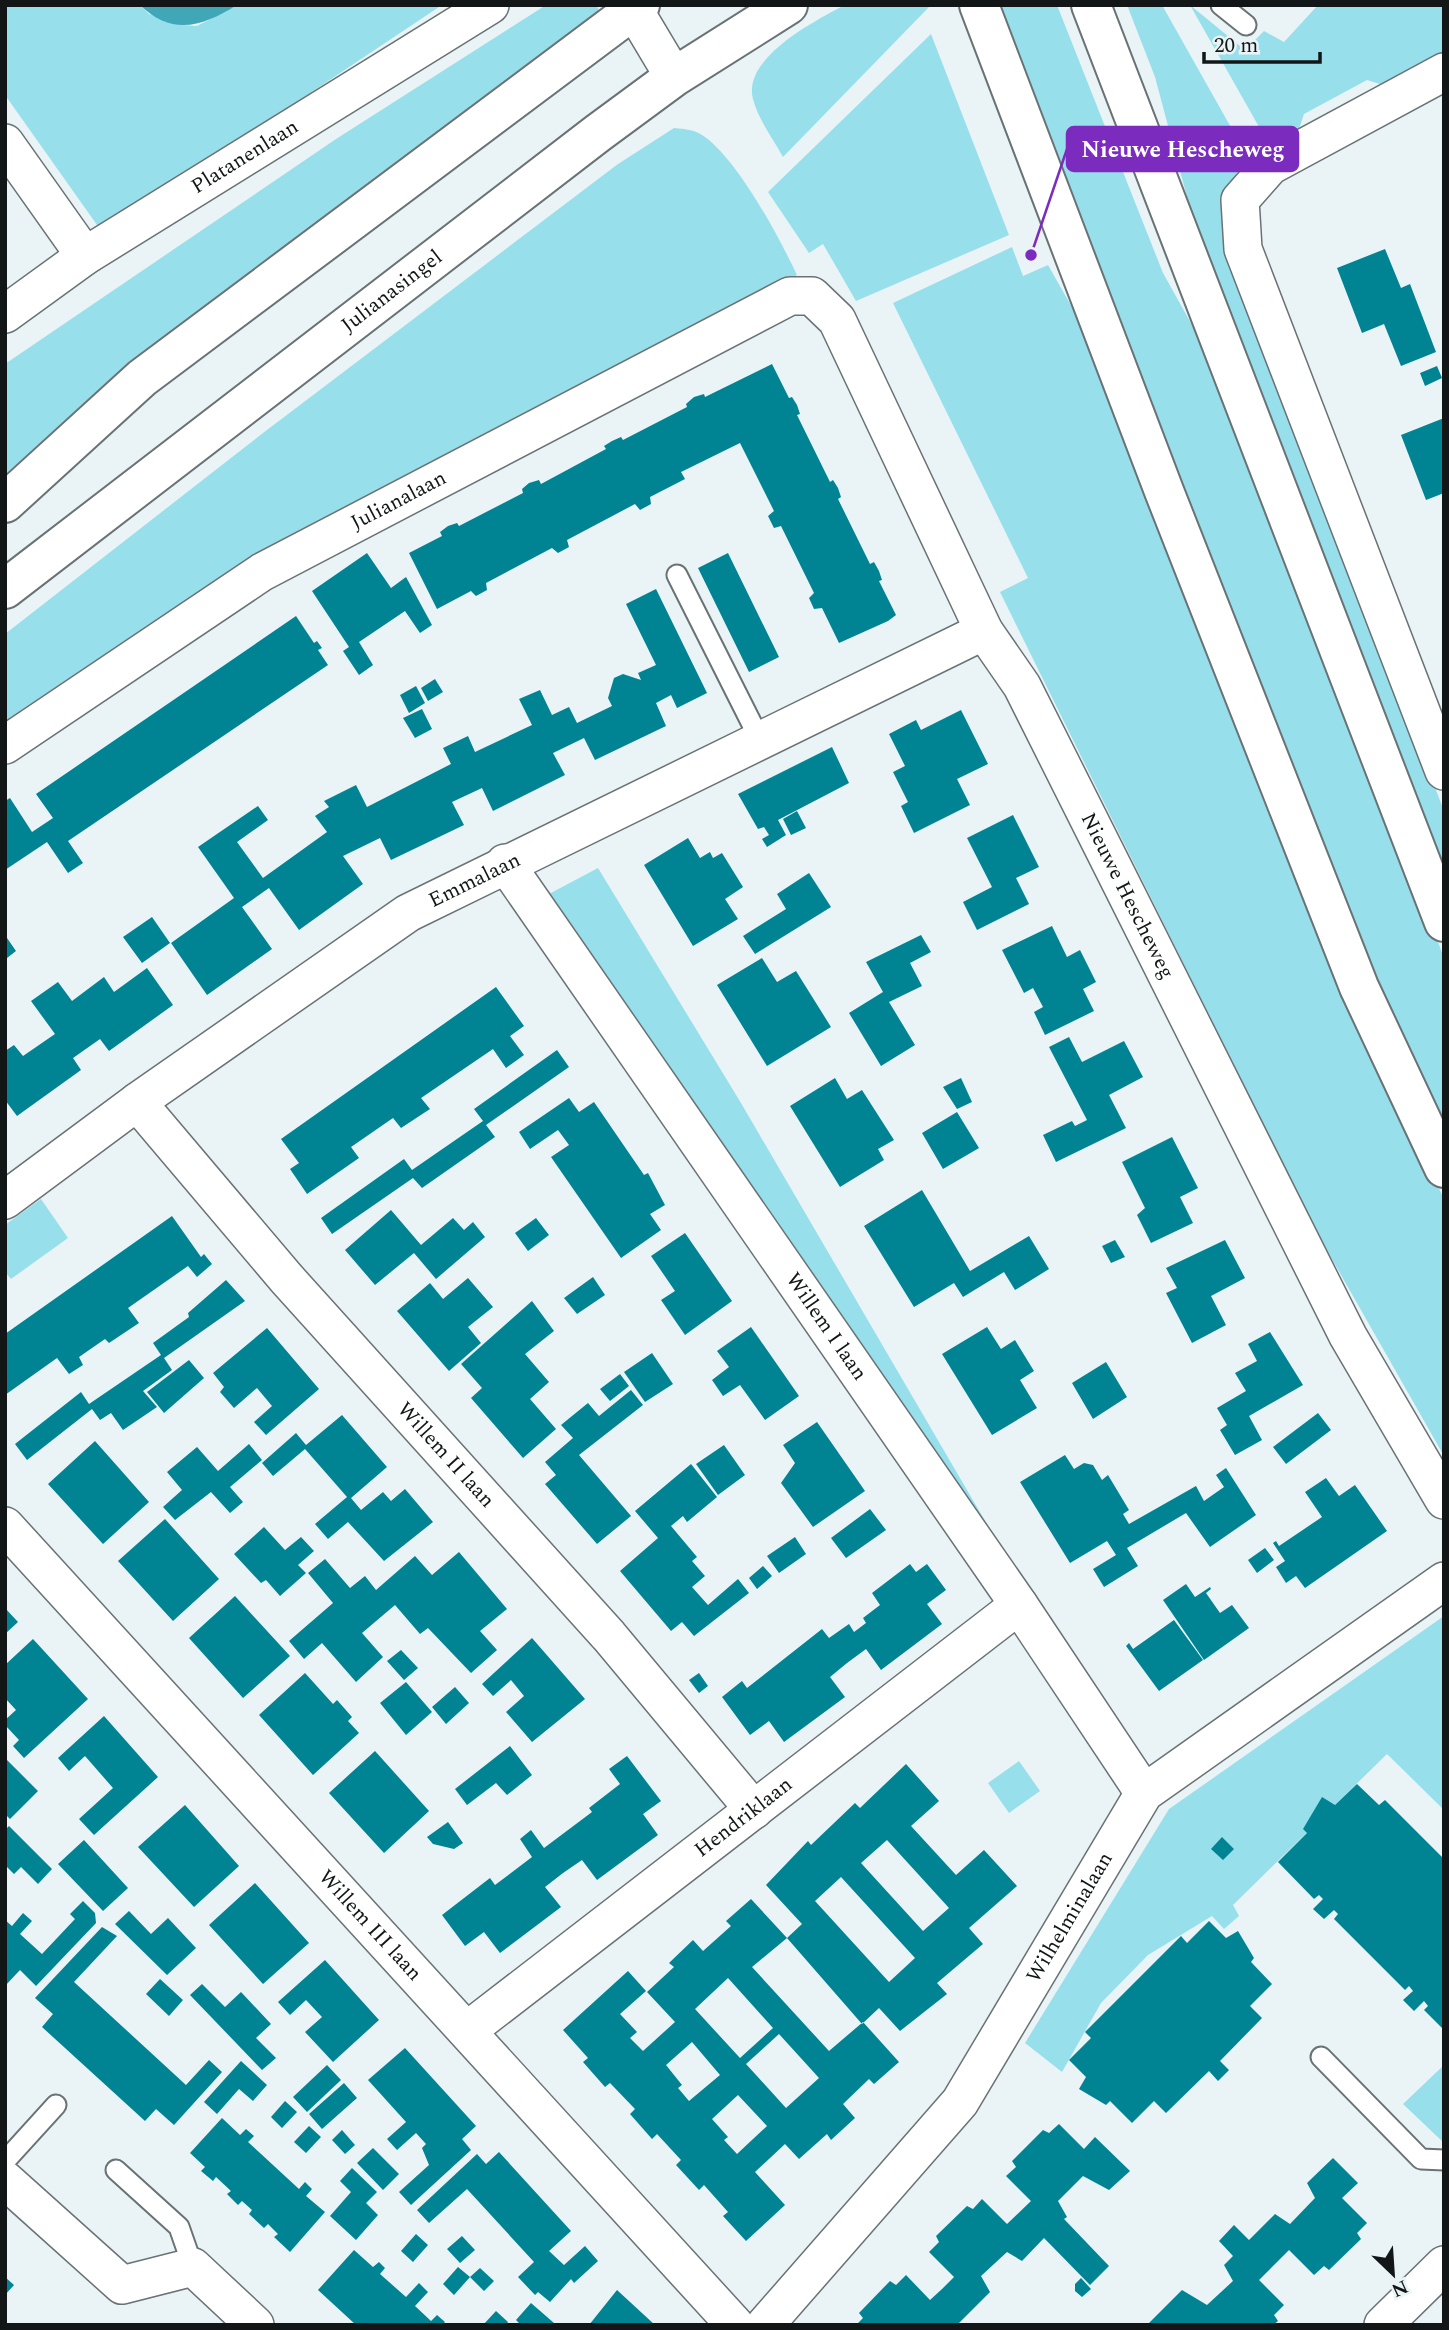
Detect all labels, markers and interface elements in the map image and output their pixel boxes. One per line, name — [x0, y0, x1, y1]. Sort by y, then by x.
scale bar — [1204, 21, 1320, 65]
text: 20 m — [1214, 30, 1258, 62]
street label: Platanenlaan — [185, 111, 305, 202]
callout: Nieuwe Hescheweg — [1067, 127, 1298, 171]
text: Nieuwe Hescheweg — [1081, 133, 1285, 168]
street label: Julianasingel — [334, 242, 449, 341]
street label: Julianalaan — [345, 462, 452, 539]
street label: Nieuwe Hescheweg — [1072, 807, 1183, 985]
street label: Emmalaan — [423, 844, 526, 916]
street label: Willem I laan — [777, 1266, 875, 1387]
street label: Willem II laan — [389, 1395, 502, 1515]
street label: Hendriklaan — [688, 1769, 799, 1866]
street label: Wilhelminalaan — [1018, 1846, 1121, 1989]
street label: Willem III laan — [310, 1862, 430, 1988]
north arrow — [1358, 2239, 1428, 2309]
text: N — [1386, 2272, 1413, 2304]

